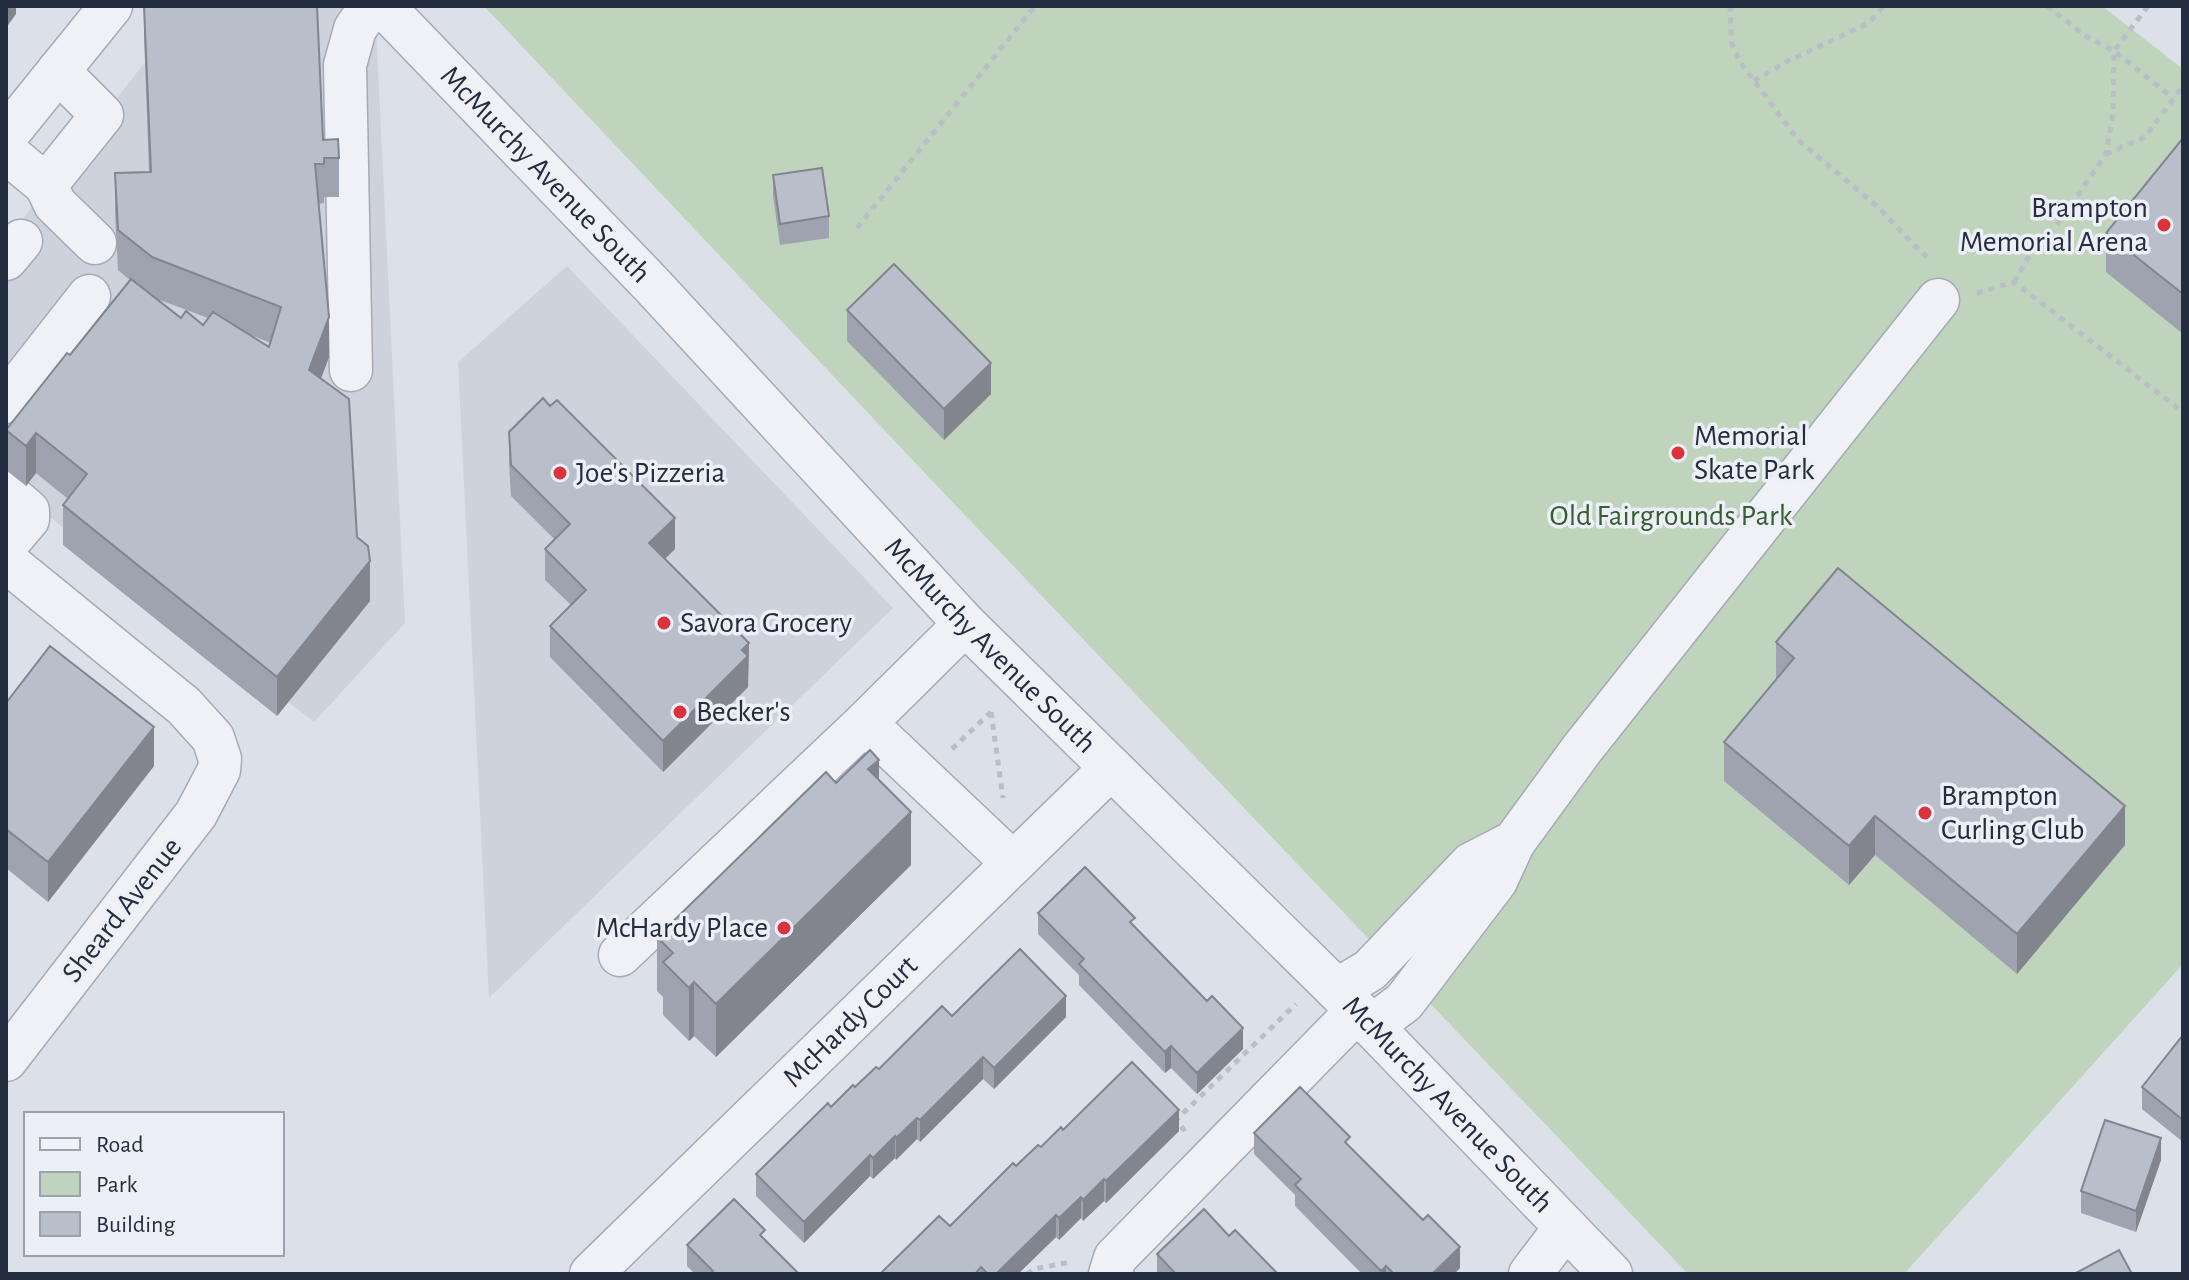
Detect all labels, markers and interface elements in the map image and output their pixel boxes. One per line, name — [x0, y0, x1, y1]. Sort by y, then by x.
street label: McMurchy Avenue South — [435, 60, 656, 289]
place label: Brampton Memorial Arena — [1960, 193, 2148, 257]
marker: Brampton Memorial Arena — [2155, 216, 2173, 234]
place label: Memorial Skate Park — [1694, 421, 1815, 485]
marker: Memorial Skate Park — [1669, 444, 1687, 462]
place label: Joe's Pizzeria — [576, 458, 725, 488]
marker: Joe's Pizzeria — [551, 464, 569, 482]
park label: Old Fairgrounds Park — [1550, 501, 1793, 531]
street label: McMurchy Avenue South — [879, 532, 1102, 759]
place label: Savora Grocery — [680, 608, 852, 638]
marker: Savora Grocery — [655, 614, 673, 632]
place label: Becker's — [696, 697, 791, 727]
marker: Becker's — [671, 703, 689, 721]
place label: Brampton Curling Club — [1941, 781, 2084, 845]
marker: Brampton Curling Club — [1916, 804, 1934, 822]
street label: Sheard Avenue — [56, 832, 188, 988]
place label: McHardy Place — [596, 913, 768, 943]
marker: McHardy Place — [775, 919, 793, 937]
street label: McHardy Court — [778, 950, 924, 1093]
street label: McMurchy Avenue South — [1337, 991, 1558, 1219]
legend — [24, 1112, 284, 1256]
text: Road — [96, 1133, 144, 1157]
text: Park — [96, 1173, 137, 1197]
text: Building — [96, 1213, 175, 1237]

